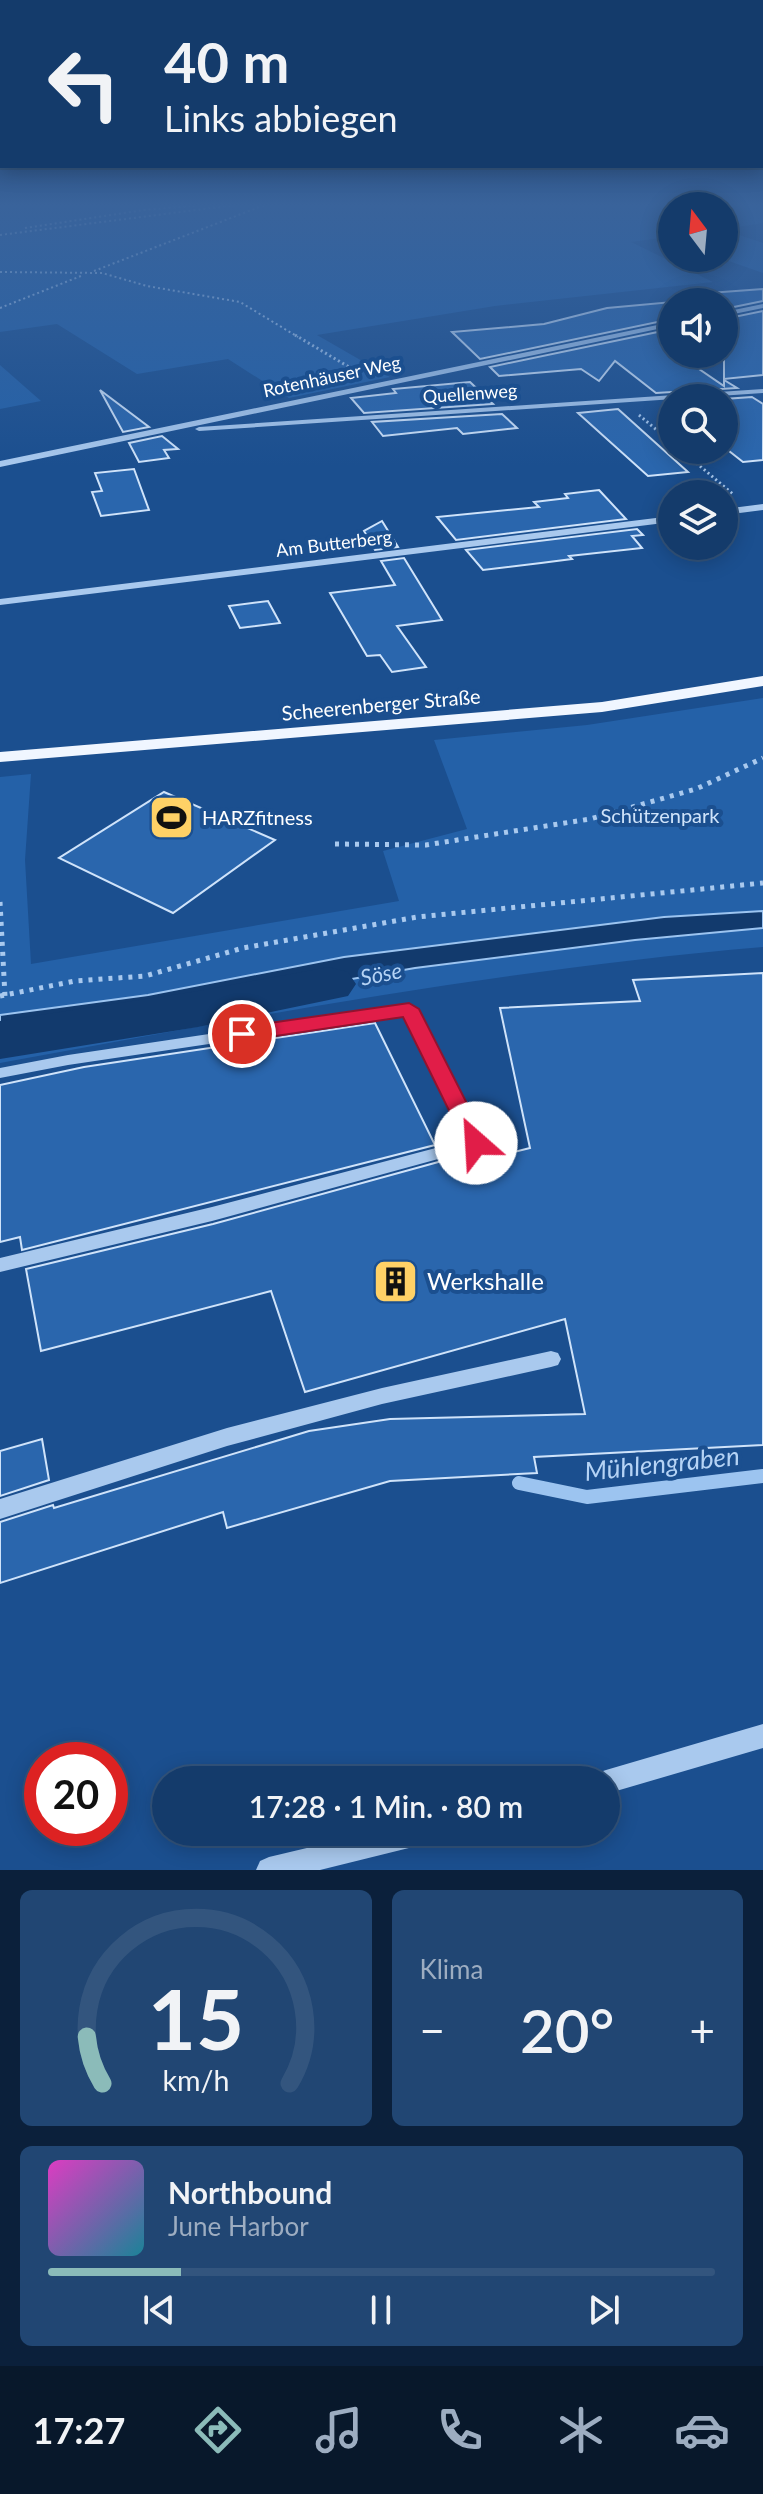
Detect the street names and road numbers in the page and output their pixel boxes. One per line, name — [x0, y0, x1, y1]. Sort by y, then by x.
street label: Rotenhäuser Weg — [261, 351, 403, 401]
street label: Quellenweg — [422, 379, 518, 407]
street label: Am Butterberg — [275, 525, 393, 561]
street label: Scheerenberger Straße — [280, 683, 481, 725]

